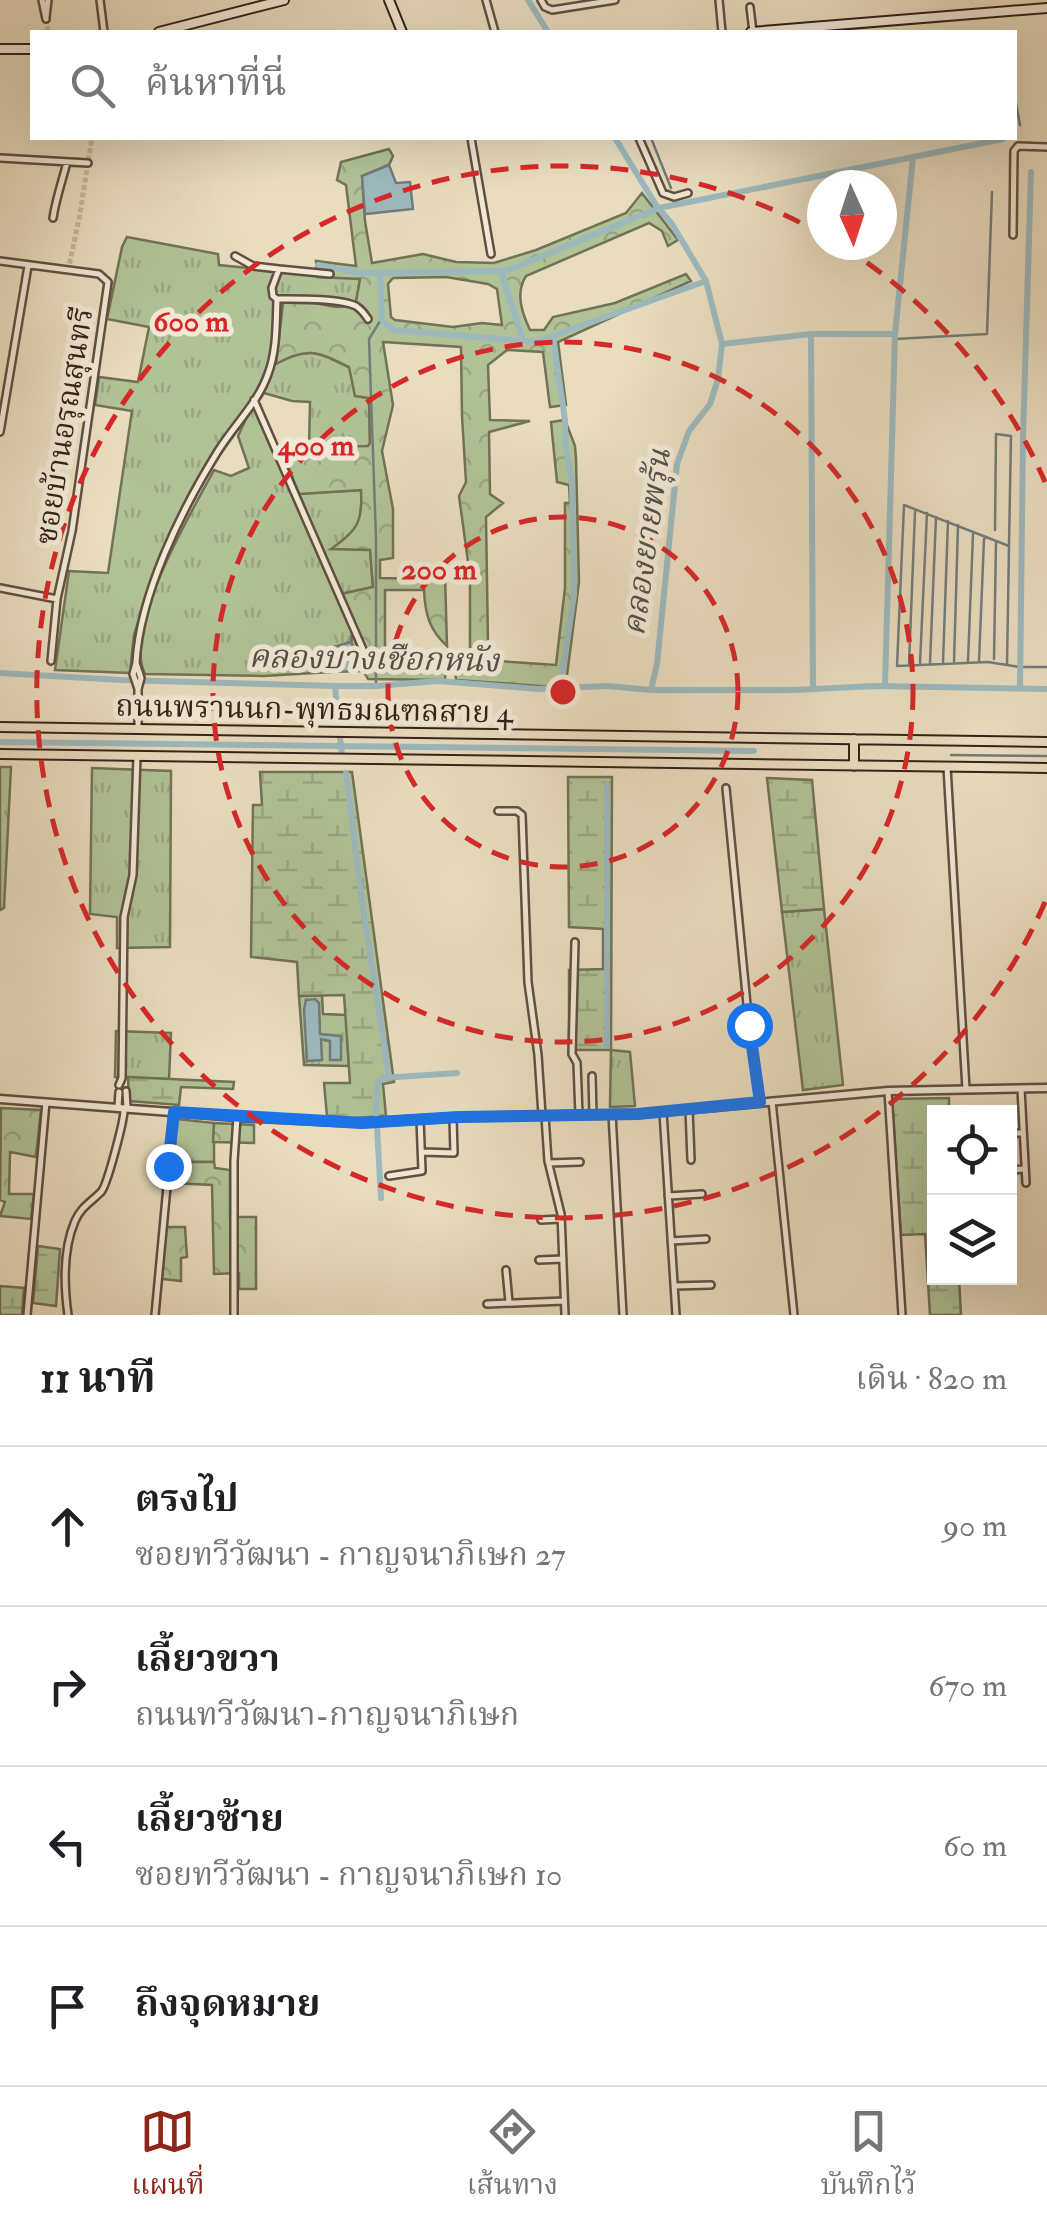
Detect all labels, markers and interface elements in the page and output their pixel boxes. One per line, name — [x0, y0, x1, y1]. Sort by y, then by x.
search box — [30, 30, 1017, 140]
icon: search — [65, 58, 120, 113]
text: ค้นหาที่นี่ — [145, 59, 286, 107]
north arrow — [807, 170, 897, 260]
text: 600 m — [153, 303, 229, 340]
street label: ซอยบ้านอรุณสุนทรี — [27, 305, 101, 547]
text: 400 m — [277, 427, 355, 464]
water label: คลองยายพรุ้น — [614, 445, 680, 638]
text: 200 m — [401, 551, 477, 588]
water label: คลองบางเชือกหนัง — [248, 637, 501, 681]
centre of rings — [545, 674, 581, 710]
street label: ถนนพรานนก-พุทธมณฑลสาย 4 — [115, 688, 515, 731]
route start — [727, 1003, 773, 1049]
map controls — [927, 1105, 1017, 1285]
button: locate — [927, 1105, 1017, 1195]
route end — [146, 1144, 192, 1190]
button: layers — [927, 1195, 1017, 1285]
text: 11 นาที — [40, 1353, 156, 1405]
text: เดิน · 820 m — [856, 1359, 1007, 1399]
text: ตรงไป — [135, 1475, 239, 1523]
icon: ahead — [40, 1499, 95, 1554]
text: 90 m — [943, 1506, 1007, 1546]
text: ซอยทวีวัฒนา - กาญจนาภิเษก 27 — [135, 1535, 566, 1575]
text: เลี้ยวขวา — [135, 1635, 280, 1683]
icon: right — [40, 1659, 95, 1714]
text: 670 m — [928, 1666, 1007, 1706]
text: ถนนทวีวัฒนา-กาญจนาภิเษก — [135, 1695, 519, 1735]
text: เลี้ยวซ้าย — [135, 1795, 284, 1843]
icon: left — [40, 1819, 95, 1874]
text: 60 m — [943, 1826, 1007, 1866]
text: ซอยทวีวัฒนา - กาญจนาภิเษก 10 — [135, 1855, 563, 1895]
icon: arrive — [40, 1979, 95, 2034]
text: ถึงจุดหมาย — [135, 1980, 320, 2028]
tab: แผนที่ — [131, 2104, 205, 2209]
tab: เส้นทาง — [467, 2104, 558, 2209]
tab: บันทึกไว้ — [820, 2104, 916, 2209]

